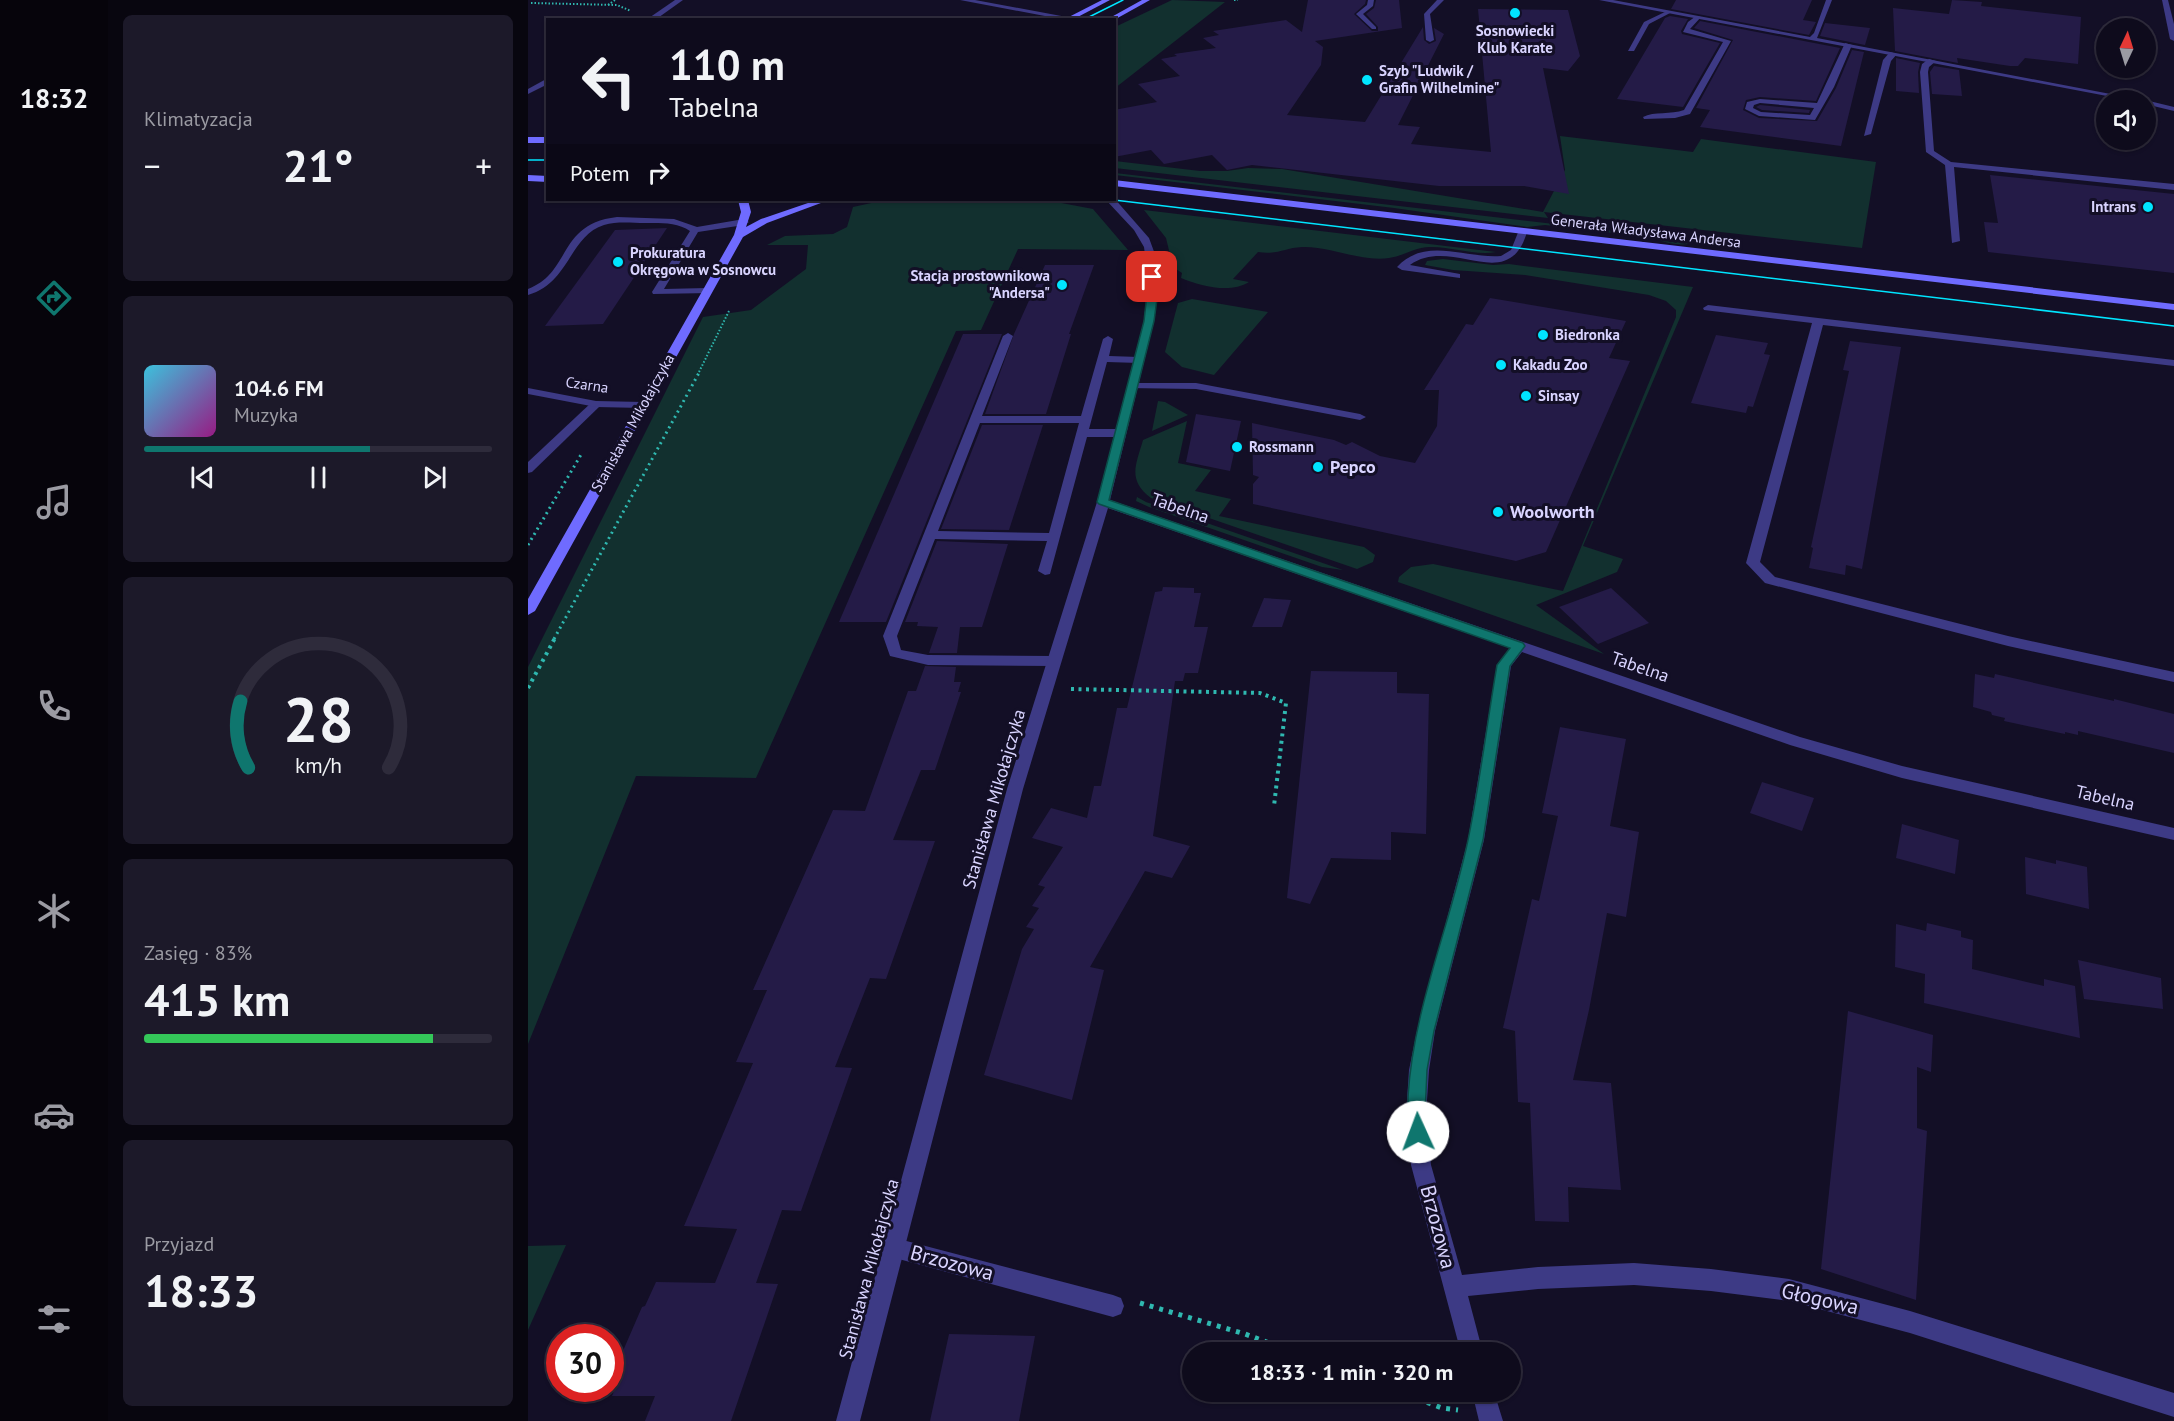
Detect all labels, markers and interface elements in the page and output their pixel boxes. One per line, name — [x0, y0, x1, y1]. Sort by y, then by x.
marker: Sosnowiecki Klub Karate — [1508, 6, 1522, 20]
north arrow — [2096, 18, 2156, 78]
map controls — [2096, 18, 2156, 150]
place label: Sosnowiecki Klub Karate — [1476, 21, 1554, 57]
text: 110 m — [669, 37, 785, 92]
icon: left — [570, 42, 648, 120]
place label: Szyb "Ludwik / Grafin Wilhelmine" — [1379, 61, 1500, 97]
marker: Szyb "Ludwik / Grafin Wilhelmine" — [1360, 73, 1374, 87]
text: 18:32 — [20, 81, 88, 115]
text: Tabelna — [669, 90, 759, 124]
button: sound — [2096, 90, 2156, 150]
text: Klimatyzacja — [144, 106, 253, 132]
text: 21° — [283, 136, 353, 194]
text: − — [144, 144, 161, 187]
text: + — [475, 144, 492, 187]
icon: right — [642, 156, 675, 189]
text: Potem — [570, 159, 630, 187]
place label: Intrans — [2091, 197, 2136, 216]
marker: Intrans — [2141, 200, 2155, 214]
street label: Generała Władysława Andersa — [1550, 209, 1742, 252]
place label: Prokuratura Okręgowa w Sosnowcu — [630, 243, 776, 279]
pin — [1126, 251, 1177, 302]
marker: Prokuratura Okręgowa w Sosnowcu — [611, 255, 625, 269]
icon: arrive — [1135, 260, 1168, 293]
place label: Stacja prostownikowa "Andersa" — [910, 266, 1050, 302]
icon: directions — [33, 277, 75, 319]
marker: Stacja prostownikowa "Andersa" — [1055, 278, 1069, 292]
place label: Biedronka — [1555, 325, 1620, 344]
marker: Biedronka — [1536, 328, 1550, 342]
street label: Stanisława Mikołajczyka — [587, 350, 678, 495]
place label: Kakadu Zoo — [1513, 355, 1588, 374]
marker: Kakadu Zoo — [1494, 358, 1508, 372]
street label: Czarna — [564, 372, 610, 397]
text: 104.6 FM — [234, 374, 324, 402]
place label: Sinsay — [1538, 386, 1580, 405]
marker: Sinsay — [1519, 389, 1533, 403]
text: Muzyka — [234, 402, 298, 428]
place label: Rossmann — [1249, 437, 1314, 456]
marker: Rossmann — [1230, 440, 1244, 454]
place label: Pepco — [1330, 455, 1376, 478]
marker: Pepco — [1311, 460, 1325, 474]
icon: previous — [186, 461, 219, 494]
icon: pause — [302, 461, 335, 494]
icon: next — [418, 461, 451, 494]
icon: music — [33, 481, 75, 523]
street label: Tabelna — [1148, 487, 1212, 528]
place label: Woolworth — [1510, 500, 1595, 523]
marker: Woolworth — [1491, 505, 1505, 519]
street label: Tabelna — [1608, 646, 1672, 687]
text: 28 — [283, 678, 353, 759]
icon: phone — [33, 685, 75, 727]
street label: Stanisława Mikołajczyka — [957, 706, 1030, 891]
text: km/h — [294, 751, 341, 779]
street label: Tabelna — [2073, 780, 2137, 815]
icon: climate — [33, 890, 75, 932]
text: Zasięg · 83% — [144, 940, 252, 966]
text: 415 km — [144, 970, 290, 1028]
icon: car — [33, 1094, 75, 1136]
position arrow — [1386, 1100, 1450, 1164]
street label: Stanisława Mikołajczyka — [833, 1176, 904, 1362]
street label: Brzozowa — [1414, 1182, 1463, 1272]
text: Przyjazd — [144, 1231, 214, 1257]
street label: Brzozowa — [907, 1238, 997, 1287]
text: 18:33 — [144, 1261, 258, 1319]
street label: Głogowa — [1779, 1277, 1861, 1320]
icon: filters — [33, 1298, 75, 1340]
speed limit sign: 30 — [546, 1324, 624, 1402]
text: 18:33 · 1 min · 320 m — [1250, 1358, 1453, 1386]

